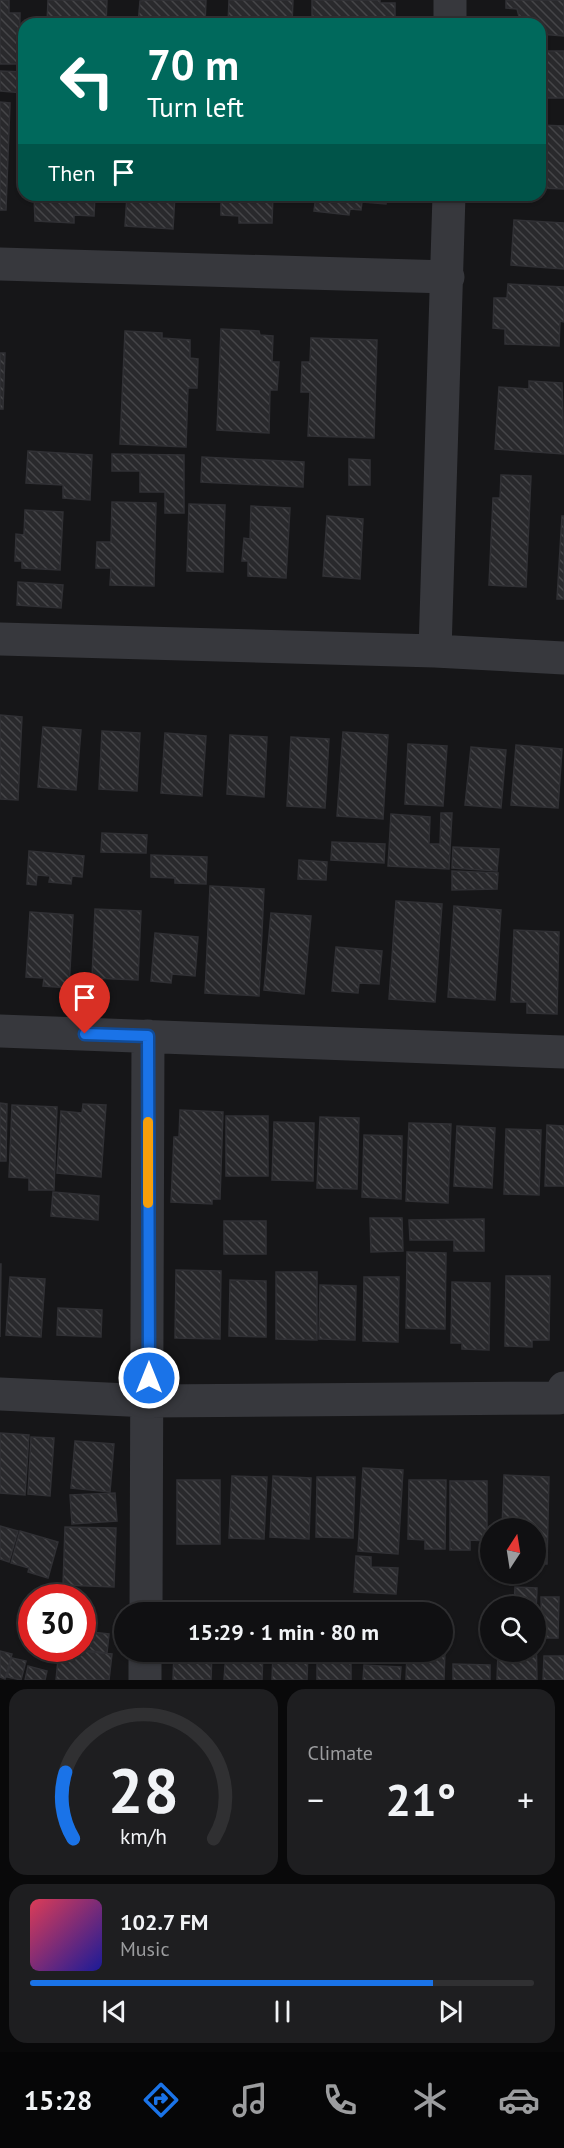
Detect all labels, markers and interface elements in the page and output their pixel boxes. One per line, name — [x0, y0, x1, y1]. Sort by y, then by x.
text: 70 m — [147, 37, 239, 92]
icon: left — [48, 42, 126, 120]
text: Turn left — [147, 90, 244, 124]
icon: arrive — [107, 156, 140, 189]
text: Then — [48, 159, 95, 187]
pin — [59, 972, 110, 1034]
icon: arrive — [68, 981, 101, 1014]
position arrow — [117, 1346, 181, 1410]
north arrow — [480, 1518, 546, 1584]
map controls — [480, 1518, 546, 1662]
speed limit sign: 30 — [18, 1584, 96, 1662]
button: search — [480, 1596, 546, 1662]
text: 15:29 · 1 min · 80 m — [188, 1618, 379, 1646]
text: Climate — [308, 1740, 373, 1766]
text: 28 — [108, 1749, 179, 1830]
text: 21° — [385, 1770, 456, 1828]
text: − — [308, 1778, 324, 1821]
text: + — [517, 1778, 534, 1821]
text: km/h — [120, 1822, 167, 1850]
text: 102.7 FM — [120, 1908, 208, 1936]
text: Music — [120, 1936, 169, 1962]
icon: previous — [98, 1995, 131, 2028]
icon: pause — [266, 1995, 299, 2028]
icon: next — [434, 1995, 467, 2028]
icon: directions — [140, 2079, 182, 2121]
icon: music — [229, 2079, 271, 2121]
icon: phone — [319, 2079, 361, 2121]
icon: climate — [409, 2079, 451, 2121]
icon: car — [498, 2079, 540, 2121]
text: 15:28 — [24, 2083, 92, 2117]

